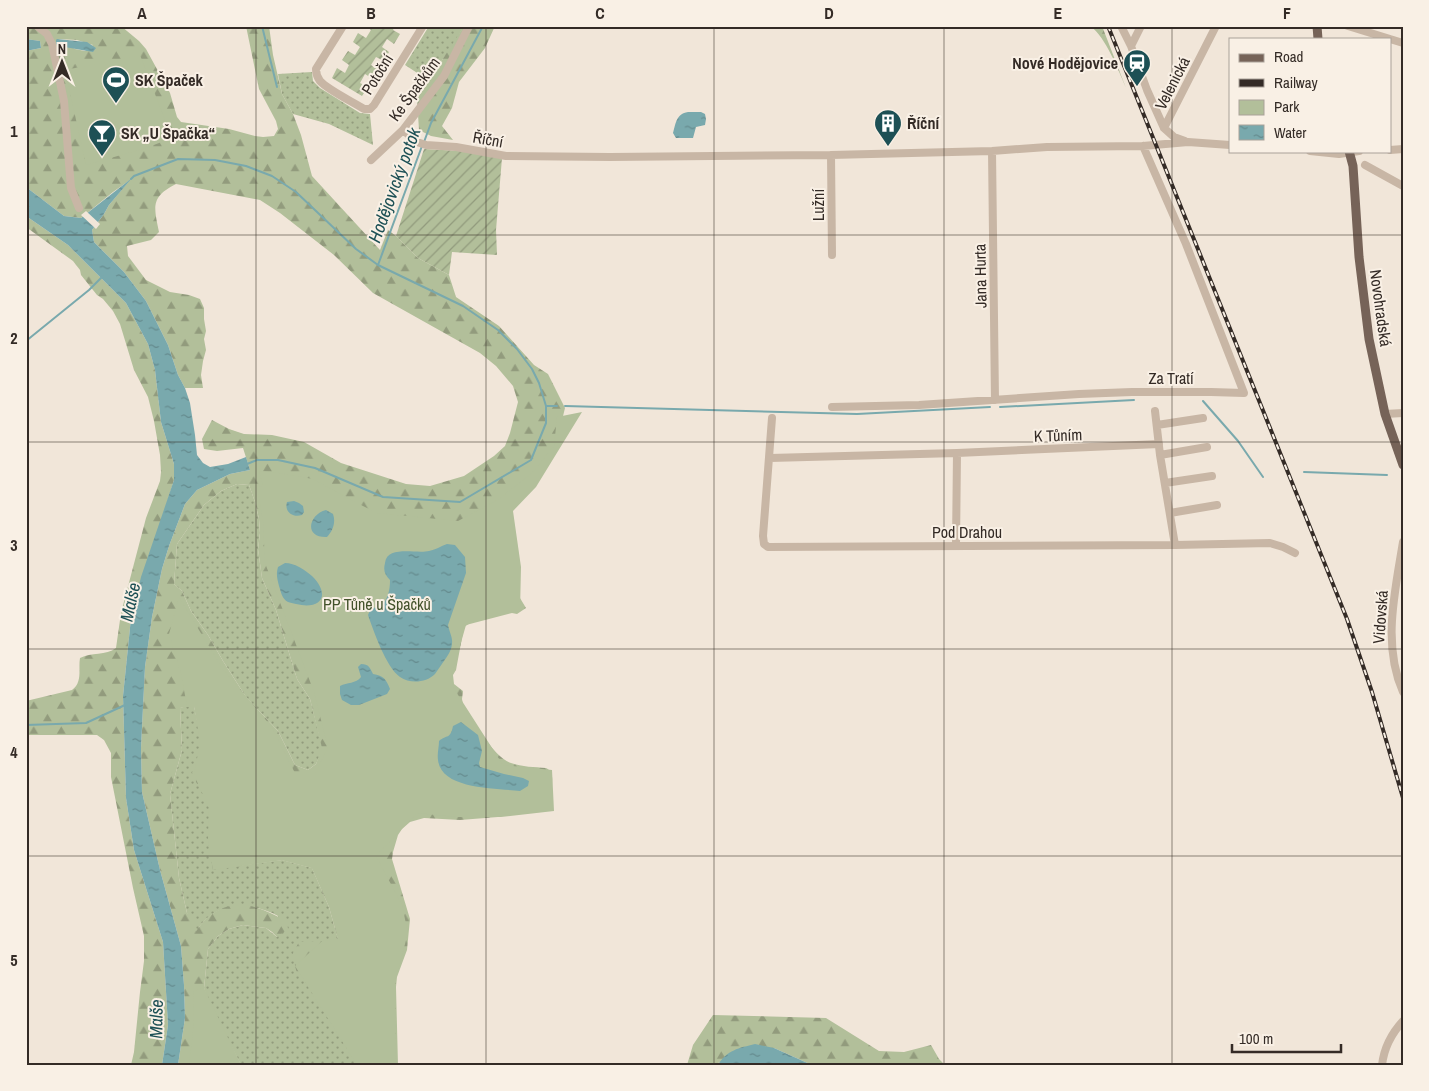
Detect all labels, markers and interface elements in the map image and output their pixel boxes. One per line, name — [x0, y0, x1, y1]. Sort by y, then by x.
text: A — [137, 2, 147, 24]
text: B — [366, 2, 376, 24]
text: C — [595, 2, 605, 24]
text: D — [824, 2, 834, 24]
text: E — [1054, 2, 1063, 24]
text: F — [1283, 2, 1291, 24]
north arrow — [38, 38, 88, 88]
legend — [1229, 38, 1392, 152]
text: N — [58, 40, 66, 58]
text: Road — [1274, 46, 1303, 67]
station icon: Nové Hodějovice — [1122, 48, 1152, 87]
street label: Potoční — [356, 49, 398, 99]
street label: Ke Špačkům — [383, 52, 445, 126]
place label: Nové Hodějovice — [1012, 52, 1118, 74]
street label: Velenická — [1149, 52, 1195, 113]
sports icon: SK Špaček — [101, 65, 131, 104]
place label: SK Špaček — [135, 69, 204, 91]
text: Railway — [1274, 72, 1319, 93]
text: Park — [1274, 96, 1300, 117]
building icon: Říční — [873, 108, 903, 147]
place label: Říční — [907, 112, 940, 134]
bar icon: SK „U Špačka“ — [87, 118, 117, 157]
text: 1 — [10, 120, 18, 142]
place label: SK „U Špačka“ — [121, 122, 215, 144]
text: Water — [1274, 122, 1306, 143]
water label: Hodějovický potok — [362, 123, 427, 246]
street label: Říční — [471, 126, 505, 153]
street label: Lužní — [807, 189, 829, 221]
street label: Jana Hurta — [968, 243, 992, 308]
street label: Novohradská — [1365, 268, 1397, 348]
text: 2 — [10, 327, 18, 349]
street label: Za Tratí — [1148, 367, 1194, 389]
street label: K Tůním — [1034, 423, 1082, 447]
street label: Pod Drahou — [932, 521, 1002, 543]
text: 3 — [10, 534, 18, 556]
water label: Malše — [114, 580, 146, 624]
street label: Vidovská — [1367, 589, 1393, 645]
park label: PP Tůně u Špačků — [323, 593, 431, 615]
text: 4 — [10, 741, 18, 763]
text: 5 — [10, 949, 18, 971]
water label: Malše — [143, 999, 169, 1039]
scale bar — [1232, 1021, 1340, 1053]
text: 100 m — [1239, 1028, 1273, 1049]

